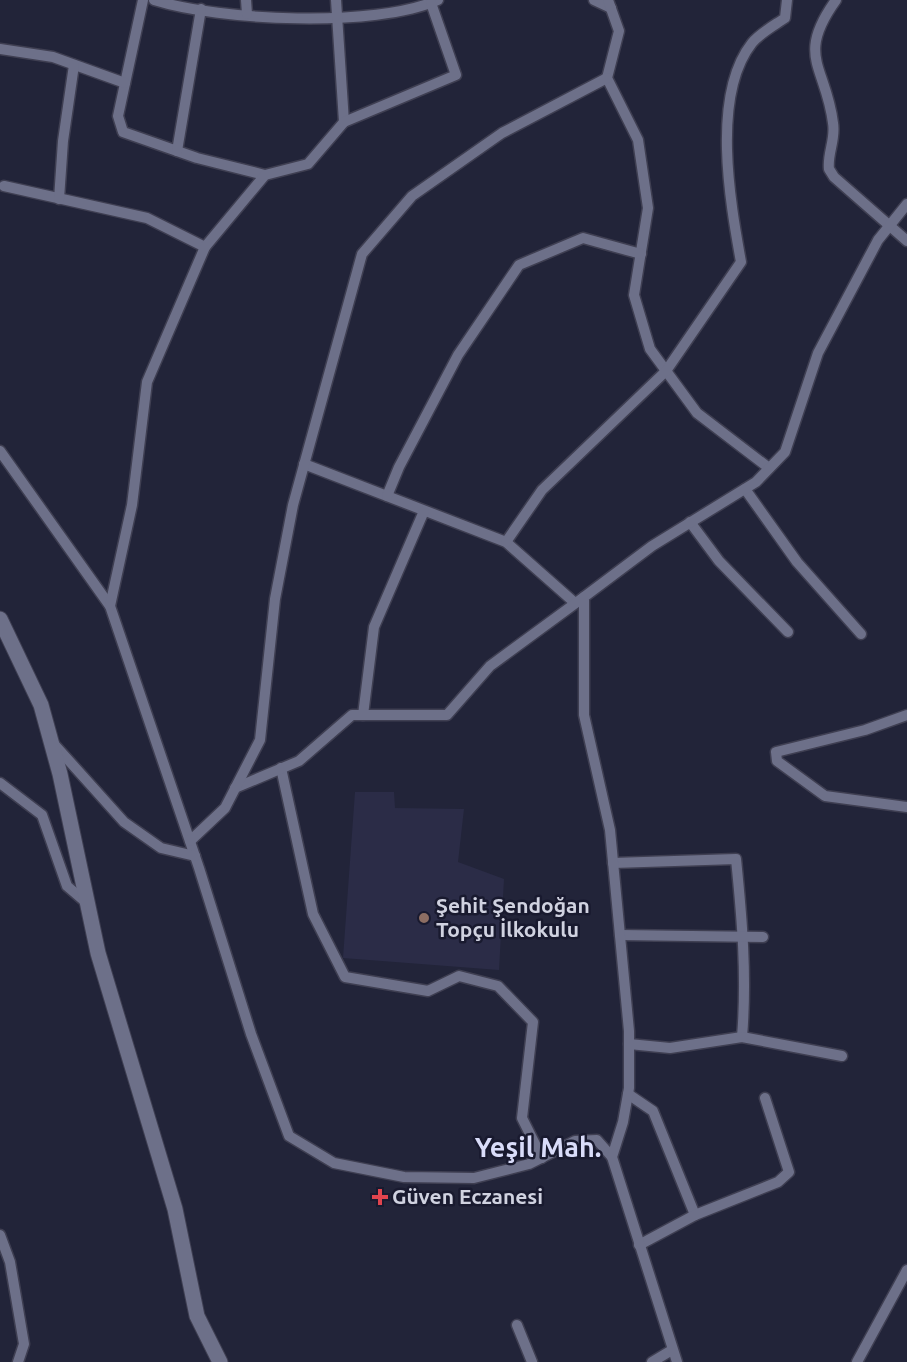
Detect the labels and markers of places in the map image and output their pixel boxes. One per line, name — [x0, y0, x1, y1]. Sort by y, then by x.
place label: Şehit Şendoğan Topçu İlkokulu — [436, 893, 590, 941]
marker: Şehit Şendoğan Topçu İlkokulu — [417, 911, 431, 925]
place label: Güven Eczanesi — [392, 1184, 543, 1208]
marker: Güven Eczanesi — [373, 1190, 387, 1204]

